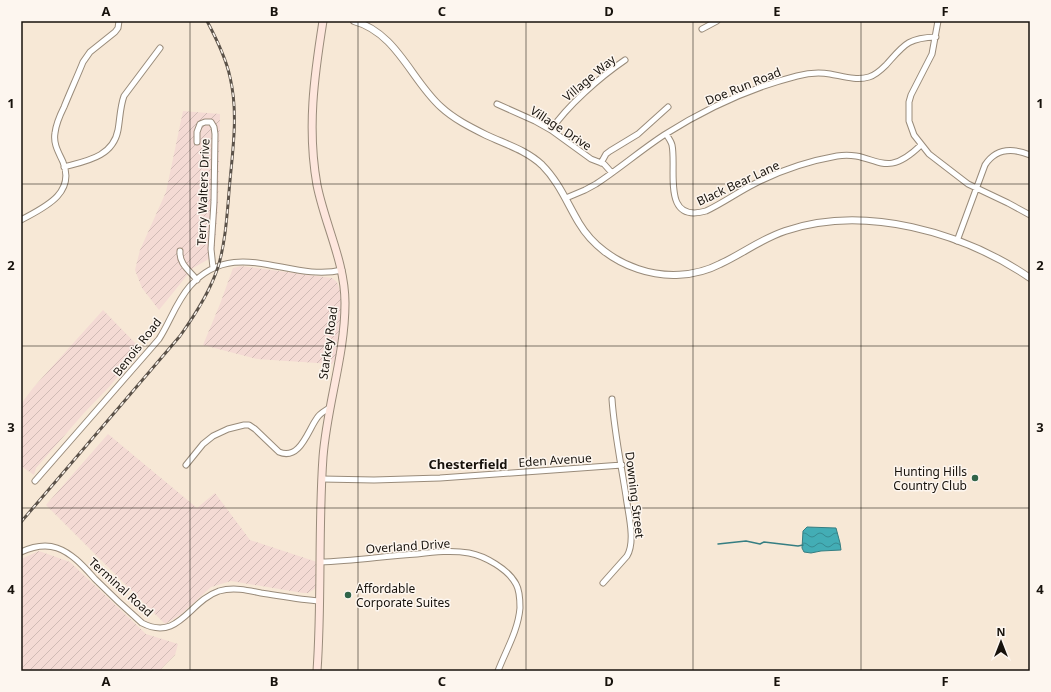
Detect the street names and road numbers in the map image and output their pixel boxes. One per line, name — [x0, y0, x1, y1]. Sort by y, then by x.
street label: Village Way — [559, 50, 620, 105]
street label: Doe Run Road — [703, 63, 783, 109]
street label: Village Drive — [527, 102, 595, 154]
street label: Terry Walters Drive — [193, 138, 213, 246]
street label: Black Bear Lane — [694, 156, 782, 210]
street label: Starkey Road — [314, 305, 342, 381]
street label: Benois Road — [109, 314, 165, 380]
street label: Eden Avenue — [518, 449, 592, 471]
street label: Downing Street — [621, 451, 649, 540]
street label: Overland Drive — [365, 535, 451, 557]
street label: Terminal Road — [85, 554, 157, 620]

